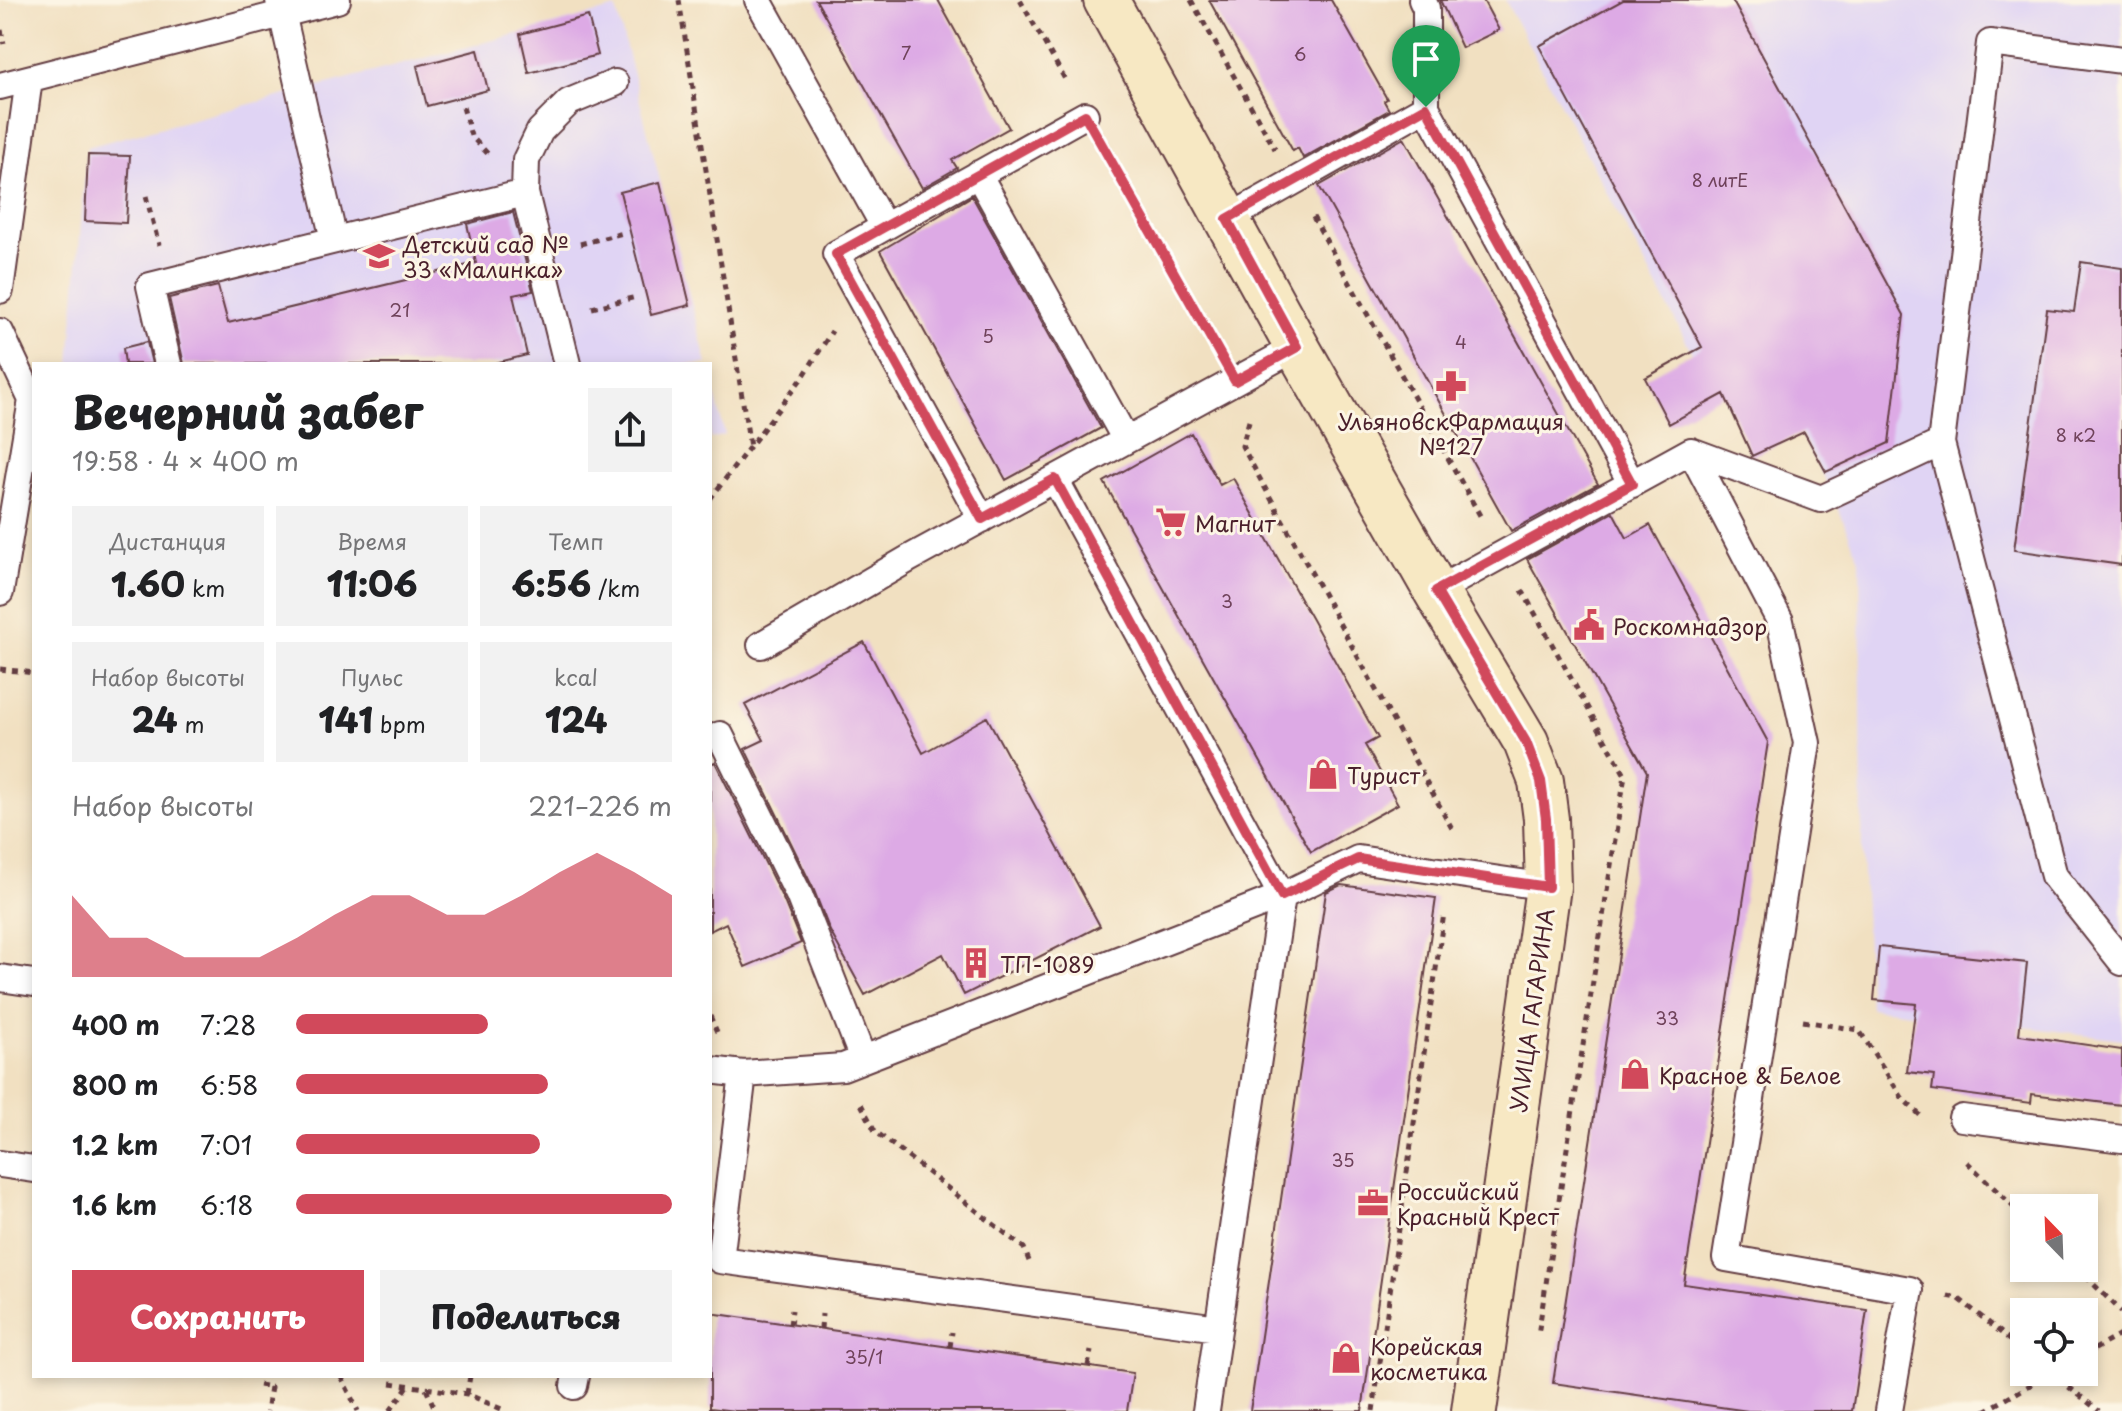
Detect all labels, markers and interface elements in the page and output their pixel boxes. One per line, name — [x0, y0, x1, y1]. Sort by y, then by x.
pin — [1392, 25, 1460, 107]
icon: arrive — [1404, 37, 1448, 81]
house number: 7 — [901, 39, 911, 66]
house number: 6 — [1294, 40, 1306, 67]
house number: 8 литЕ — [1692, 166, 1748, 193]
place label: Детский сад № 33 «Малинка» — [402, 227, 569, 285]
school or university icon: Детский сад № 33 «Малинка» — [362, 239, 396, 273]
house number: 21 — [390, 296, 410, 323]
house number: 5 — [982, 322, 994, 349]
house number: 4 — [1455, 328, 1467, 355]
pharmacy icon: УльяновскФармация №127 — [1434, 369, 1468, 403]
text: Вечерний забег — [72, 378, 423, 444]
button: share — [588, 388, 672, 472]
place label: УльяновскФармация №127 — [1338, 404, 1564, 462]
house number: 8 к2 — [2056, 421, 2096, 448]
text: 19:58 · 4 × 400 m — [72, 441, 299, 480]
supermarket icon: Магнит — [1154, 505, 1188, 539]
place label: Магнит — [1195, 506, 1277, 539]
text: Дистанция — [110, 524, 226, 557]
text: Время — [337, 524, 407, 557]
text: Темп — [548, 524, 604, 557]
text: 1.60 — [111, 557, 185, 609]
text: 11:06 — [327, 557, 417, 609]
text: 6:56 — [512, 557, 591, 609]
text: km — [185, 571, 225, 604]
text: /km — [591, 571, 640, 604]
house number: 3 — [1221, 587, 1233, 614]
public building icon: Роскомнадзор — [1572, 608, 1606, 642]
place label: Роскомнадзор — [1613, 609, 1767, 642]
text: Набор высоты — [91, 660, 245, 693]
text: Пульс — [341, 660, 403, 693]
text: kcal — [554, 660, 598, 693]
text: 24 — [131, 693, 177, 745]
text: 141 — [318, 693, 373, 745]
text: 124 — [545, 693, 607, 745]
text: m — [177, 707, 205, 740]
text: bpm — [373, 707, 426, 740]
shop icon: Турист — [1306, 757, 1340, 791]
place label: Турист — [1347, 758, 1421, 791]
text: Набор высоты — [72, 786, 254, 825]
text: 221–226 m — [528, 786, 672, 825]
street label: УЛИЦА ГАГАРИНА — [1500, 906, 1562, 1114]
building icon: ТП-1089 — [959, 946, 993, 980]
place label: ТП-1089 — [1000, 947, 1094, 980]
house number: 33 — [1655, 1004, 1679, 1031]
text: 400 m — [72, 1005, 160, 1044]
text: 7:28 — [200, 1005, 256, 1044]
shop icon: Красное & Белое — [1618, 1057, 1652, 1091]
place label: Красное & Белое — [1659, 1058, 1841, 1091]
text: 800 m — [72, 1065, 159, 1104]
text: 6:58 — [200, 1065, 259, 1104]
text: 1.2 km — [72, 1125, 158, 1164]
text: 7:01 — [200, 1125, 253, 1164]
house number: 35 — [1331, 1146, 1355, 1173]
place label: Российский Красный Крест — [1397, 1174, 1559, 1232]
text: 1.6 km — [72, 1185, 157, 1224]
text: 6:18 — [200, 1185, 254, 1224]
office icon: Российский Красный Крест — [1356, 1186, 1390, 1220]
north arrow — [2010, 1194, 2098, 1282]
map controls — [2010, 1194, 2098, 1386]
button: Сохранить — [72, 1270, 364, 1362]
button: Поделиться — [380, 1270, 672, 1362]
button: locate — [2010, 1298, 2098, 1386]
place label: Корейская косметика — [1370, 1329, 1487, 1387]
shop icon: Корейская косметика — [1329, 1341, 1363, 1375]
house number: 35/1 — [845, 1343, 883, 1370]

